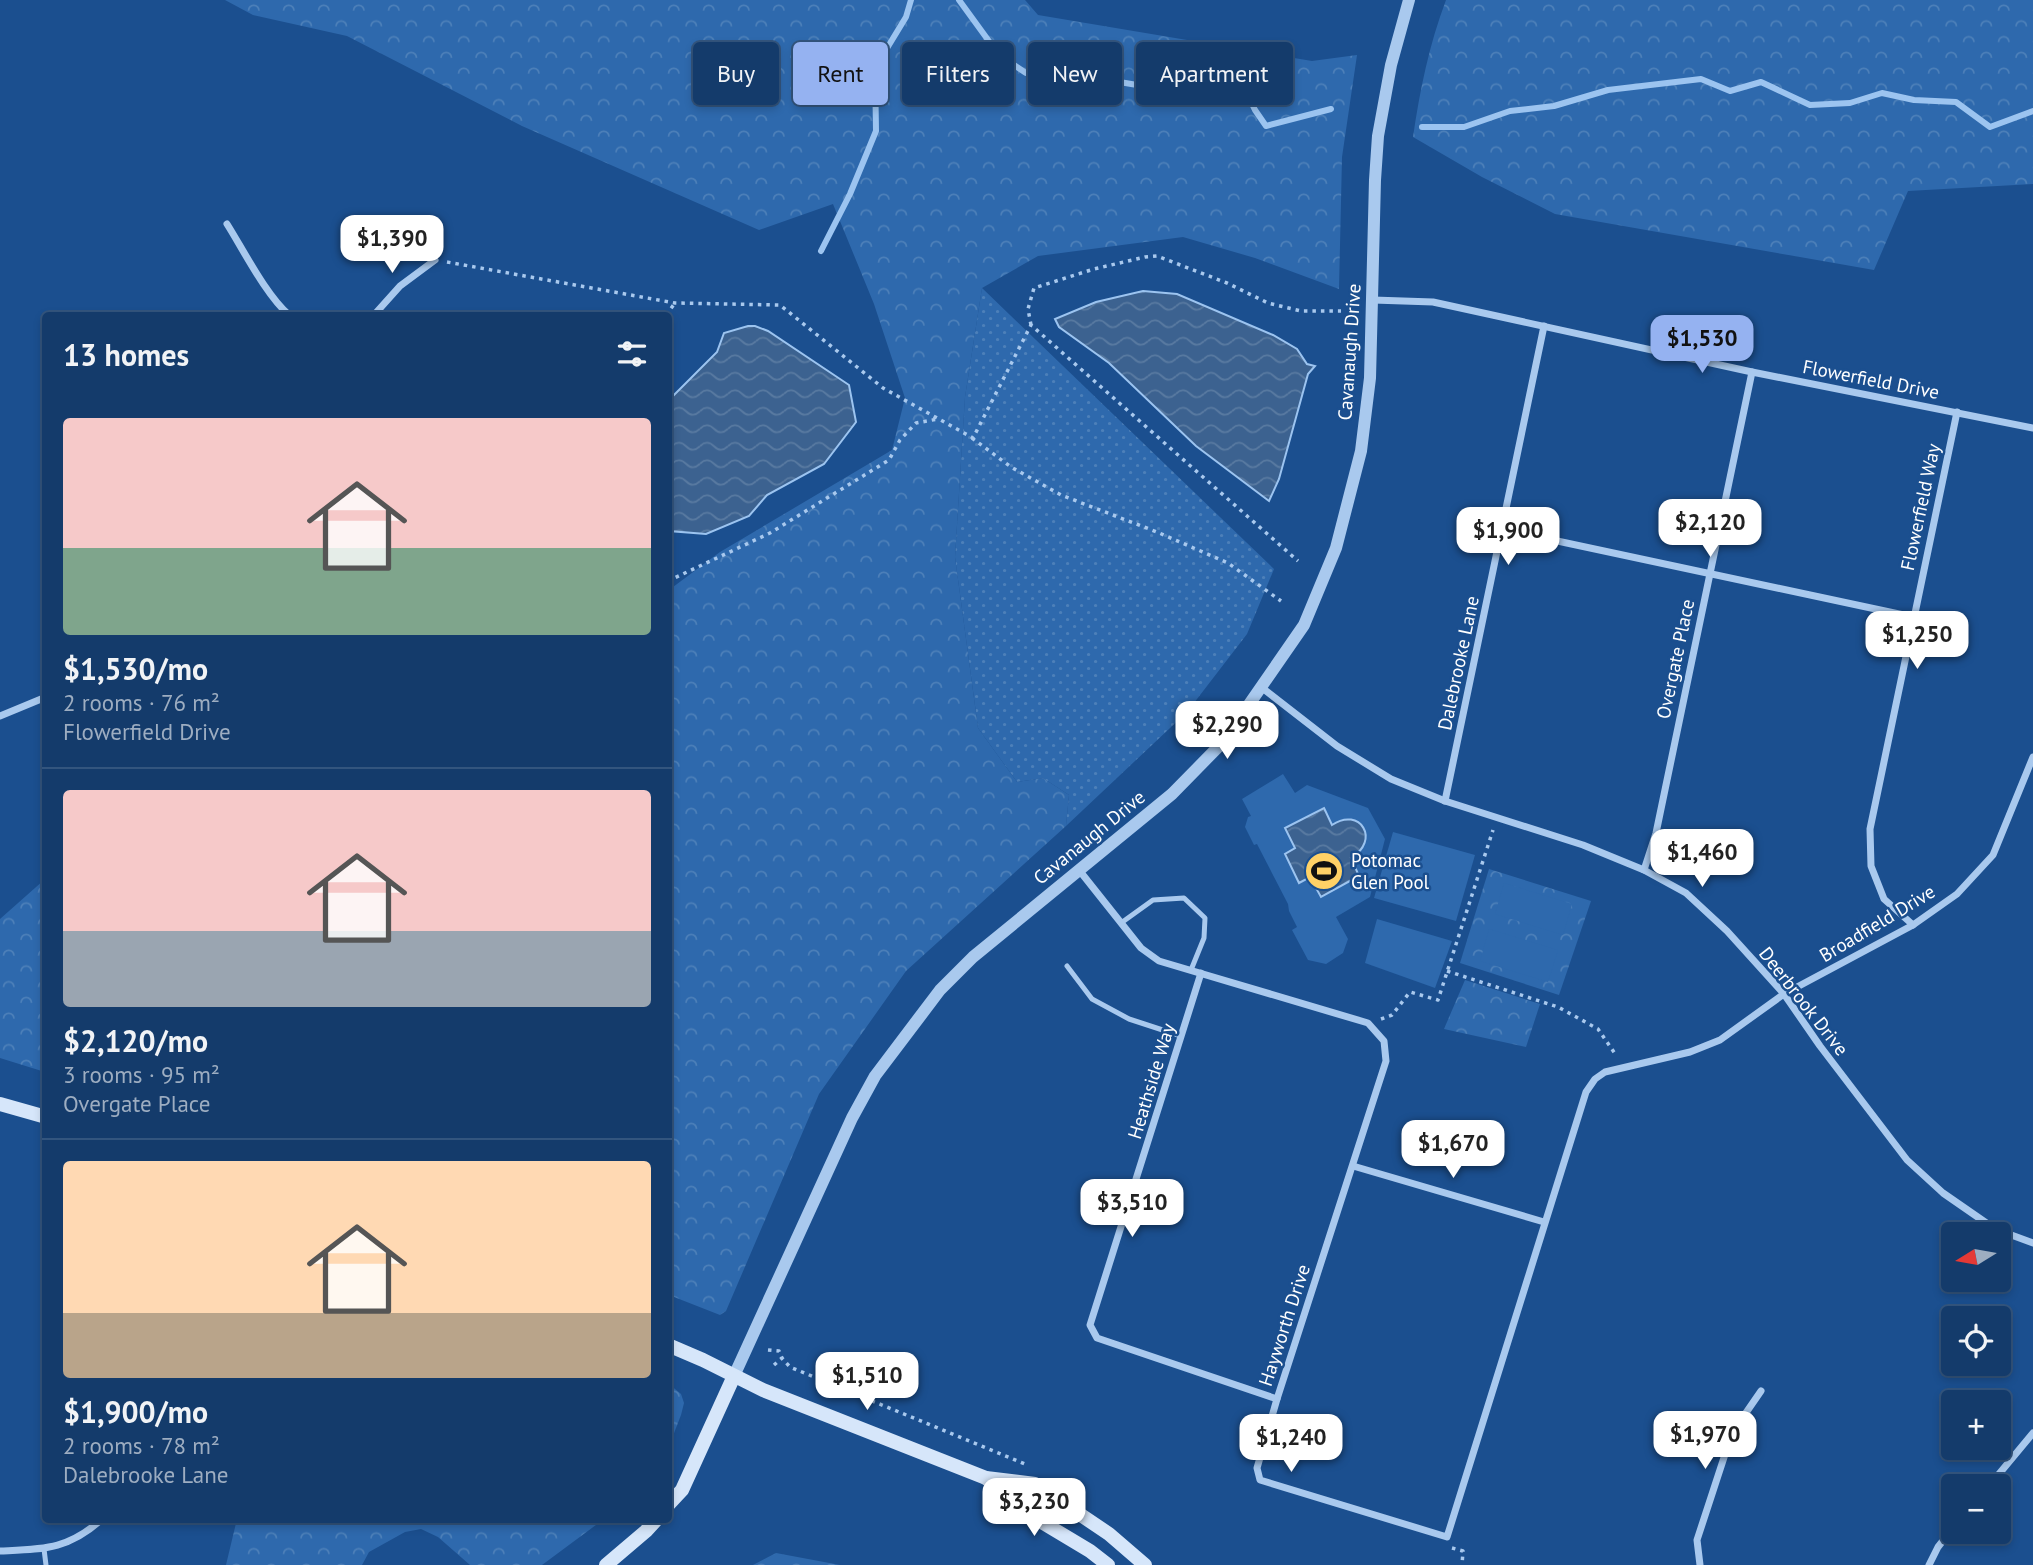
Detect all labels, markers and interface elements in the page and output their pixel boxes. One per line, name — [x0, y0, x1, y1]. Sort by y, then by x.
chip: Buy — [693, 42, 779, 105]
chip: Rent — [793, 42, 888, 105]
chip: Filters — [902, 42, 1014, 105]
chip: New — [1028, 42, 1122, 105]
chip: Apartment — [1136, 42, 1293, 105]
pin: $1,390 — [335, 216, 449, 275]
text: $1,390 — [356, 223, 428, 252]
street label: Cavanaugh Drive — [1332, 283, 1366, 421]
pin: $1,530 — [1645, 316, 1759, 375]
text: $1,530 — [1666, 323, 1738, 352]
text: 13 homes — [63, 335, 189, 374]
icon: filters — [613, 335, 651, 373]
street label: Flowerfield Drive — [1801, 354, 1941, 404]
street label: Flowerfield Way — [1895, 441, 1945, 573]
icon: home — [294, 463, 420, 589]
pin: $2,120 — [1653, 500, 1767, 559]
text: $2,120 — [1674, 507, 1746, 536]
pin: $1,900 — [1451, 508, 1565, 567]
text: $1,900 — [1472, 515, 1544, 544]
street label: Dalebrooke Lane — [1432, 594, 1484, 732]
street label: Overgate Place — [1651, 597, 1699, 721]
pin: $1,250 — [1860, 612, 1974, 671]
text: $1,250 — [1881, 619, 1953, 648]
text: $1,530/mo — [63, 649, 208, 688]
text: 2 rooms · 76 m² — [63, 688, 220, 717]
pin: $2,290 — [1170, 702, 1284, 761]
text: $2,290 — [1191, 709, 1263, 738]
text: Flowerfield Drive — [63, 717, 231, 746]
street label: Cavanaugh Drive — [1028, 785, 1150, 889]
pin: $1,460 — [1645, 830, 1759, 889]
icon: home — [294, 835, 420, 961]
text: $1,460 — [1666, 837, 1738, 866]
place label: Potomac Glen Pool — [1351, 848, 1430, 894]
sports icon: Potomac Glen Pool — [1303, 850, 1345, 892]
street label: Broadfield Drive — [1815, 879, 1939, 967]
street label: Deerbrook Drive — [1754, 942, 1854, 1060]
street label: Heathside Way — [1122, 1020, 1180, 1142]
text: $2,120/mo — [63, 1021, 208, 1060]
text: 3 rooms · 95 m² — [63, 1060, 220, 1089]
text: Overgate Place — [63, 1089, 210, 1118]
pin: $1,670 — [1396, 1120, 1510, 1180]
text: $1,670 — [1417, 1128, 1489, 1157]
pin: $3,510 — [1075, 1180, 1189, 1239]
text: $3,510 — [1096, 1187, 1168, 1216]
icon: home — [294, 1206, 420, 1332]
north arrow — [1941, 1222, 2011, 1292]
map controls — [1941, 1222, 2011, 1544]
street label: Hayworth Drive — [1253, 1261, 1315, 1389]
button: locate — [1941, 1306, 2011, 1376]
pin: $1,510 — [810, 1352, 924, 1412]
text: $1,510 — [831, 1360, 903, 1389]
button: + — [1941, 1390, 2011, 1460]
text: $1,900/mo — [63, 1392, 208, 1431]
pin: $1,970 — [1648, 1412, 1762, 1471]
pin: $1,240 — [1234, 1414, 1348, 1474]
text: $1,970 — [1669, 1419, 1741, 1448]
text: $1,240 — [1255, 1422, 1327, 1451]
text: 2 rooms · 78 m² — [63, 1431, 220, 1460]
text: Dalebrooke Lane — [63, 1460, 228, 1489]
button: − — [1941, 1474, 2011, 1544]
pin: $3,230 — [977, 1478, 1091, 1538]
text: $3,230 — [998, 1486, 1070, 1515]

